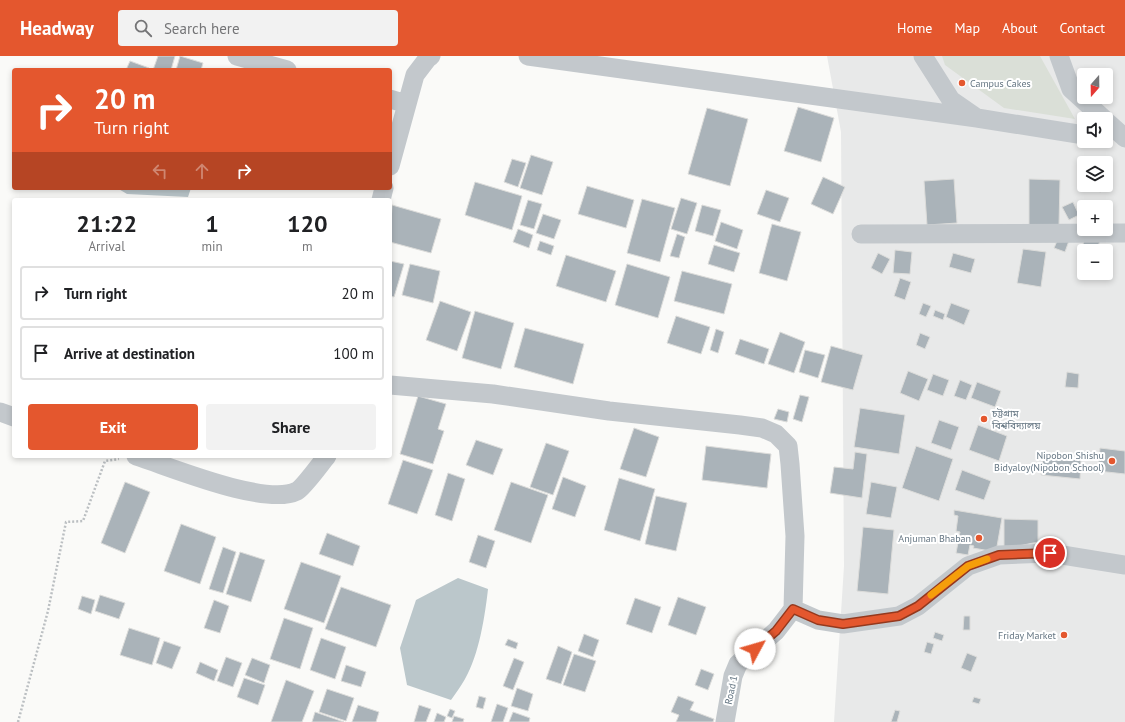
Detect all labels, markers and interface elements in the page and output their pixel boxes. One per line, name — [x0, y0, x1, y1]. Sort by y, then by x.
search box — [118, 10, 398, 46]
text: Headway — [20, 16, 94, 40]
icon: search — [132, 17, 154, 39]
text: Search here — [164, 19, 240, 38]
text: Home — [897, 19, 932, 37]
text: Map — [954, 19, 980, 37]
text: About — [1002, 19, 1038, 37]
text: Contact — [1060, 19, 1105, 37]
north arrow — [1077, 68, 1113, 104]
map controls — [1077, 68, 1113, 280]
place label: Campus Cakes — [970, 77, 1031, 90]
marker: Campus Cakes — [957, 78, 967, 88]
text: 20 m — [94, 80, 155, 117]
icon: right — [28, 84, 80, 136]
button: sound — [1077, 112, 1113, 148]
text: Turn right — [94, 116, 169, 139]
button: layers — [1077, 156, 1113, 192]
icon: left — [149, 160, 171, 182]
icon: ahead — [191, 160, 213, 182]
icon: right — [233, 160, 255, 182]
button: + — [1077, 200, 1113, 236]
text: 21:22 — [76, 208, 137, 239]
text: 1 — [205, 208, 219, 239]
text: 120 — [287, 208, 328, 239]
text: Arrival — [89, 238, 125, 255]
text: min — [201, 238, 223, 255]
text: m — [302, 238, 313, 255]
button: − — [1077, 244, 1113, 280]
icon: right — [30, 282, 52, 304]
text: Turn right — [64, 284, 127, 303]
text: 20 m — [341, 284, 374, 303]
icon: arrive — [30, 342, 52, 364]
text: Arrive at destination — [64, 344, 195, 363]
text: 100 m — [333, 344, 374, 363]
button: Exit — [28, 404, 198, 450]
button: Share — [206, 404, 376, 450]
place label: চট্টগ্রাম বিশ্ববিদ্যালয় — [991, 407, 1041, 432]
marker: চট্টগ্রাম বিশ্ববিদ্যালয় — [979, 414, 989, 424]
place label: Nipobon Shishu Bidyaloy(Nipobon School) — [994, 449, 1104, 474]
marker: Nipobon Shishu Bidyaloy(Nipobon School) — [1107, 456, 1117, 466]
place label: Anjuman Bhaban — [898, 532, 971, 545]
marker: Anjuman Bhaban — [974, 533, 984, 543]
pin — [1033, 536, 1067, 570]
icon: arrive — [1039, 542, 1061, 564]
position arrow — [734, 628, 776, 670]
place label: Friday Market — [998, 629, 1057, 642]
marker: Friday Market — [1059, 630, 1069, 640]
street label: Road 1 — [722, 674, 740, 706]

